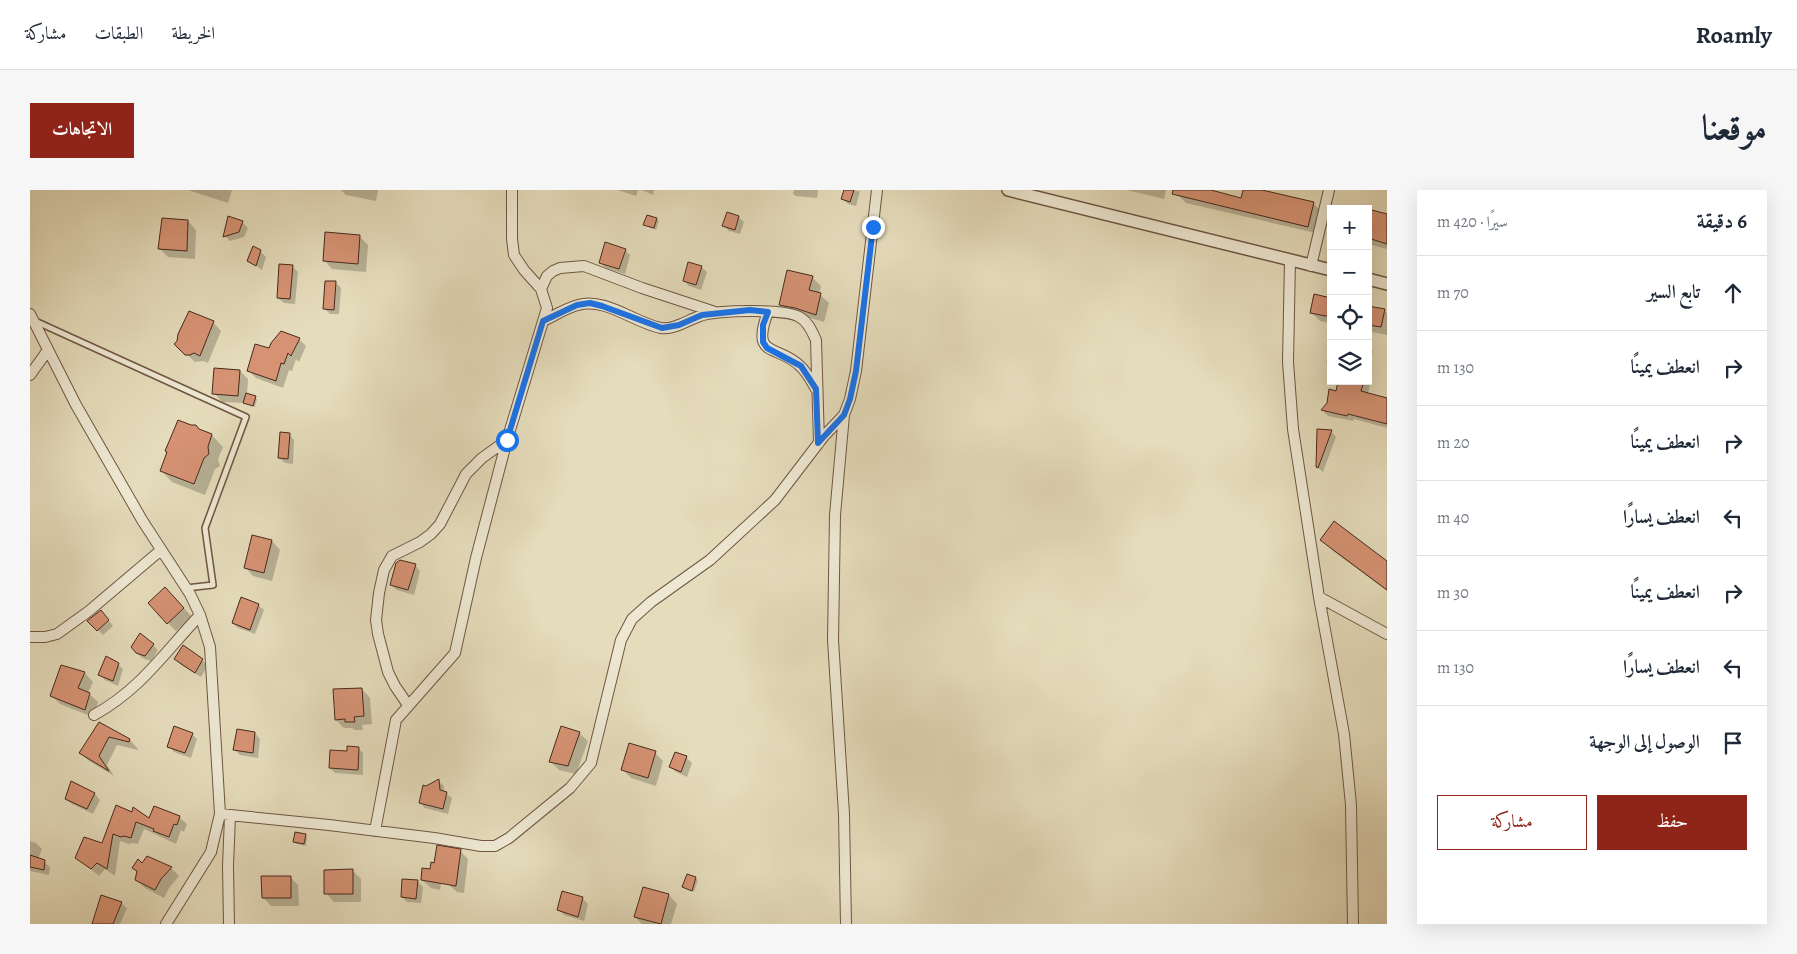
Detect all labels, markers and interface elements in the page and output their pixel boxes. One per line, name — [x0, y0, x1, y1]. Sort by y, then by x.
text: Roamly — [1696, 19, 1772, 51]
text: مشاركة — [25, 21, 66, 45]
text: الطبقات — [94, 21, 143, 45]
text: الخريطة — [171, 21, 215, 45]
button: الاتجاهات — [30, 103, 134, 158]
text: موقعنا — [1702, 103, 1767, 151]
map controls — [1327, 205, 1372, 385]
button: + — [1327, 205, 1372, 250]
text: 6 دقيقة — [1697, 207, 1747, 235]
text: سيرًا · 420 m — [1437, 211, 1508, 233]
route end — [862, 216, 885, 239]
button: − — [1327, 250, 1372, 295]
text: تابع السير — [1647, 279, 1700, 305]
icon: ahead — [1719, 279, 1747, 307]
text: 70 m — [1437, 282, 1469, 304]
button: locate — [1327, 295, 1372, 340]
button: layers — [1327, 340, 1372, 385]
text: انعطف يمينًا — [1630, 354, 1700, 380]
icon: right — [1719, 354, 1747, 382]
text: 130 m — [1437, 357, 1474, 379]
route start — [496, 429, 519, 452]
text: انعطف يمينًا — [1630, 429, 1700, 455]
icon: right — [1719, 429, 1747, 457]
text: 20 m — [1437, 432, 1470, 454]
text: انعطف يسارًا — [1623, 504, 1700, 530]
icon: left — [1719, 504, 1747, 532]
text: 40 m — [1437, 507, 1469, 529]
text: انعطف يمينًا — [1630, 579, 1700, 605]
icon: right — [1719, 579, 1747, 607]
text: 30 m — [1437, 582, 1469, 604]
text: انعطف يسارًا — [1623, 654, 1700, 680]
icon: left — [1719, 654, 1747, 682]
text: 130 m — [1437, 657, 1474, 679]
text: الوصول إلى الوجهة — [1589, 729, 1700, 755]
icon: arrive — [1719, 729, 1747, 757]
button: مشاركة — [1437, 795, 1587, 850]
button: حفظ — [1597, 795, 1747, 850]

